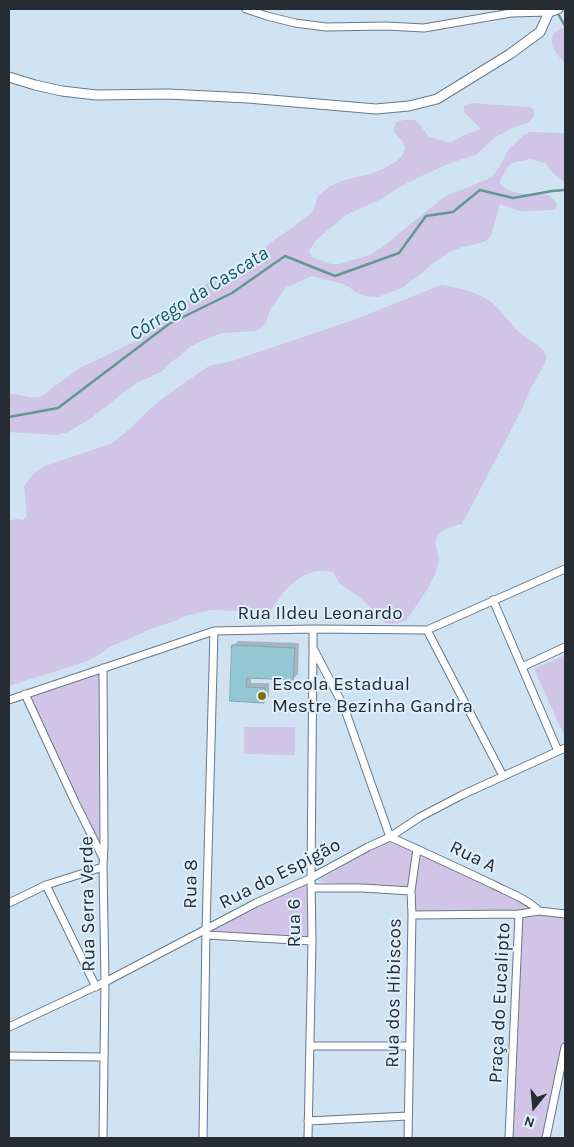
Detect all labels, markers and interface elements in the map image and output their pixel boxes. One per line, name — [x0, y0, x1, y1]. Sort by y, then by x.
water label: Córrego da Cascata — [125, 241, 273, 347]
street label: Rua Ildeu Leonardo — [237, 603, 403, 625]
place label: Escola Estadual Mestre Bezinha Gandra — [272, 674, 473, 718]
marker: Escola Estadual Mestre Bezinha Gandra — [256, 690, 268, 702]
street label: Rua do Espigão — [215, 834, 345, 914]
street label: Rua Serra Verde — [75, 836, 101, 972]
street label: Rua A — [446, 836, 500, 878]
street label: Rua 8 — [179, 859, 203, 909]
street label: Rua 6 — [284, 899, 306, 947]
street label: Rua dos Hibiscos — [381, 918, 407, 1068]
street label: Praça do Eucalipto — [484, 922, 516, 1084]
north arrow — [509, 1082, 559, 1132]
text: N — [522, 1112, 537, 1131]

